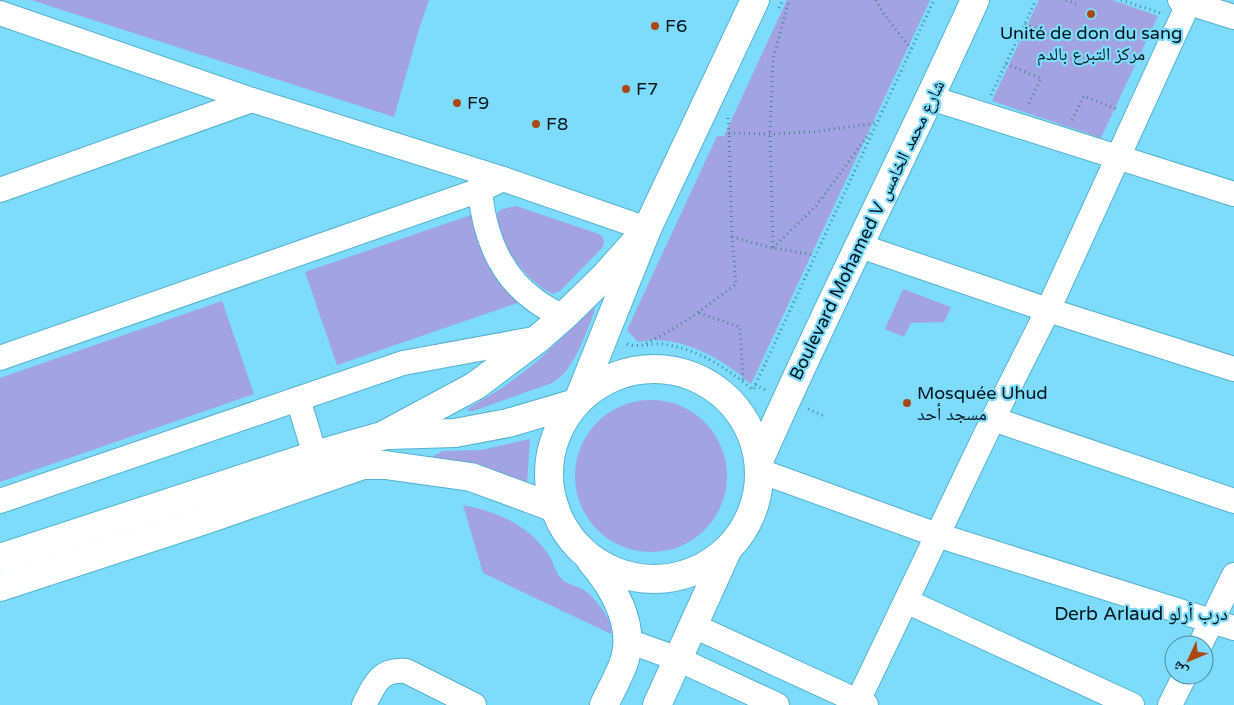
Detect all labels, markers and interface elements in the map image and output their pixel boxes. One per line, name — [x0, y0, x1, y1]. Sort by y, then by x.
marker: Unité de don du sang مركز التبرع بالدم — [1085, 8, 1097, 20]
place label: F6 — [665, 15, 687, 37]
marker: F6 — [649, 20, 661, 32]
place label: Unité de don du sang مركز التبرع بالدم — [1000, 22, 1182, 66]
street label: Boulevard Mohamed V شارع محمد الخامس — [785, 76, 949, 384]
place label: F7 — [636, 78, 658, 100]
marker: F7 — [620, 83, 632, 95]
place label: F9 — [467, 92, 489, 114]
marker: F9 — [451, 97, 463, 109]
place label: F8 — [546, 113, 568, 135]
marker: F8 — [530, 118, 542, 130]
place label: Mosquée Uhud مسجد أحد — [917, 382, 1048, 425]
marker: Mosquée Uhud مسجد أحد — [901, 397, 913, 409]
district label: Derb Arlaud درب أرلو — [1054, 602, 1228, 625]
north arrow — [1164, 635, 1214, 685]
text: ش — [1169, 657, 1191, 680]

